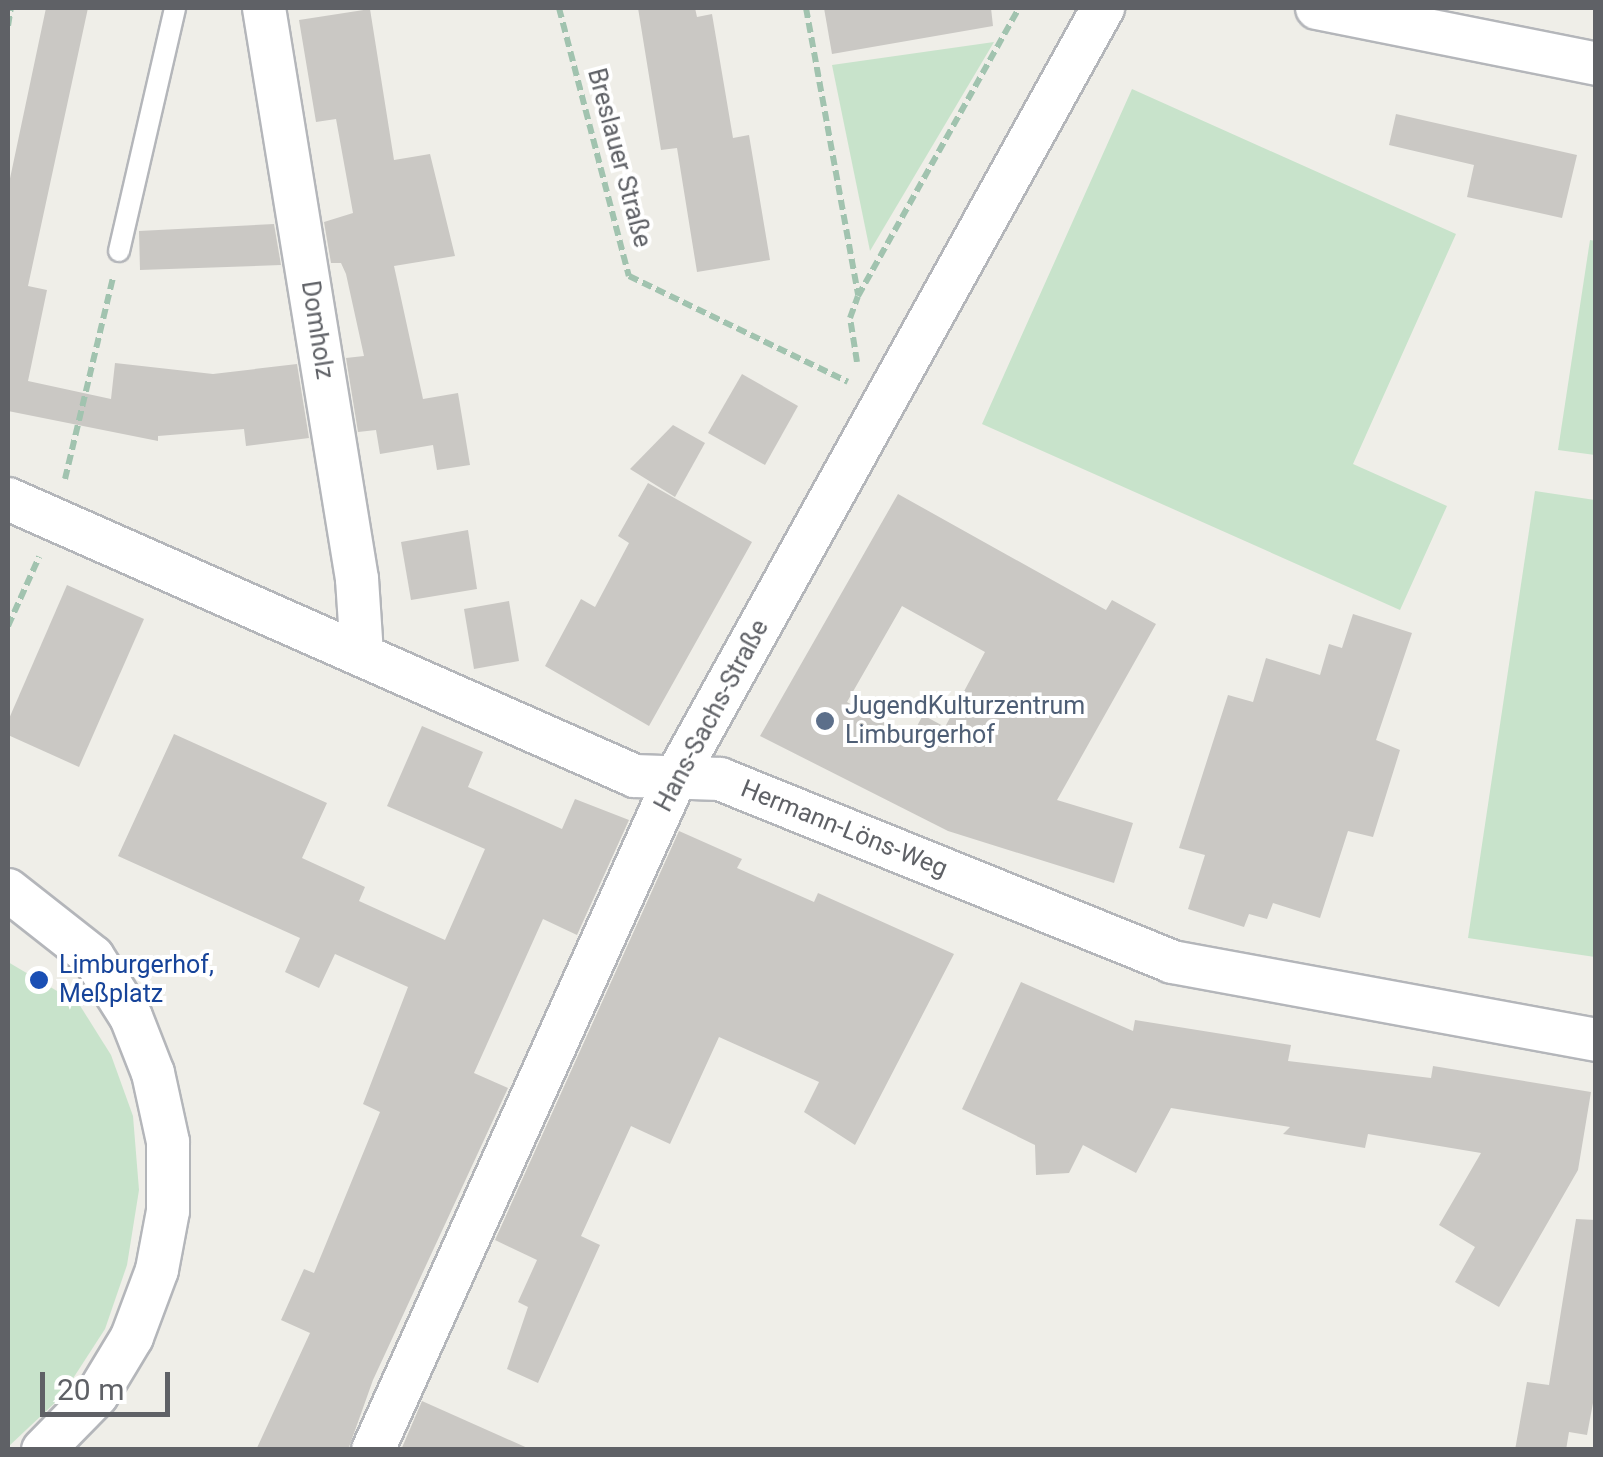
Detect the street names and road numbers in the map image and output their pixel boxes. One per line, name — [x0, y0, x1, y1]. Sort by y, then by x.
street label: Breslauer Straße — [581, 65, 657, 251]
street label: Domholz — [294, 279, 340, 381]
street label: Hans-Sachs-Straße — [649, 615, 775, 817]
street label: Hermann-Löns-Weg — [736, 774, 952, 884]

